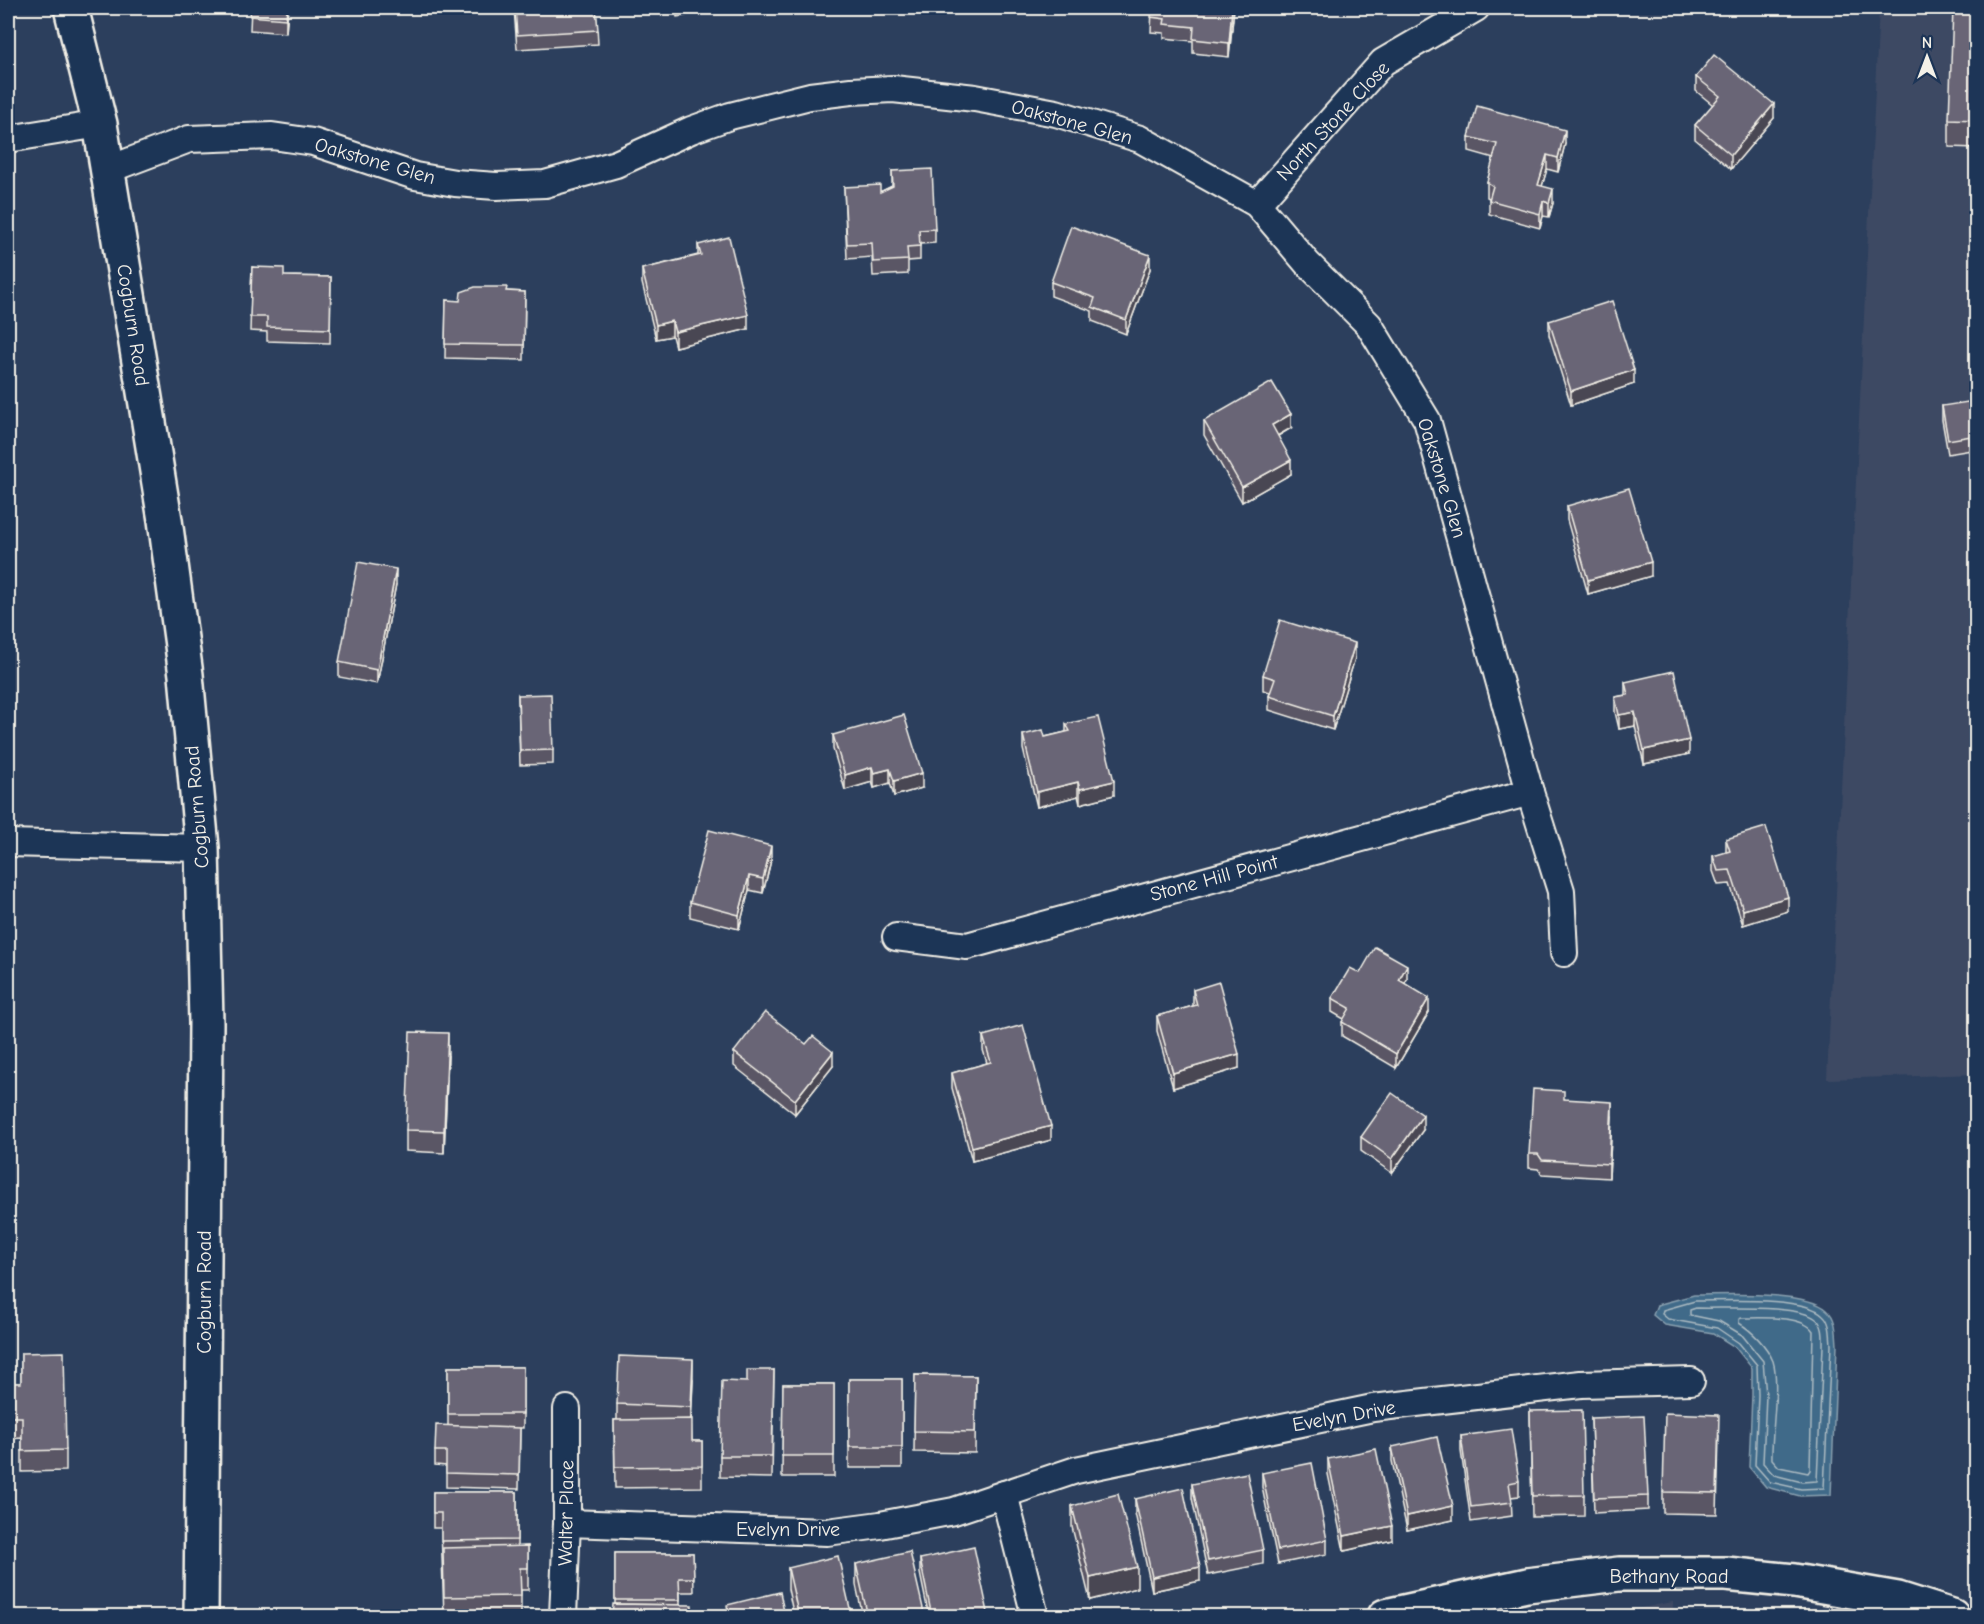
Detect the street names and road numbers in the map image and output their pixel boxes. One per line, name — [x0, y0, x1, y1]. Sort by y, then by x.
street label: North Stone Close — [1272, 57, 1394, 185]
street label: Oakstone Glen — [1009, 95, 1135, 149]
street label: Oakstone Glen — [312, 133, 438, 189]
street label: Cogburn Road — [112, 262, 154, 388]
street label: Oakstone Glen — [1413, 415, 1471, 541]
street label: Cogburn Road — [180, 745, 214, 869]
street label: Stone Hill Point — [1148, 850, 1282, 906]
street label: Cogburn Road — [193, 1230, 216, 1354]
street label: Evelyn Drive — [1291, 1396, 1397, 1436]
street label: Walter Place — [554, 1460, 578, 1566]
street label: Evelyn Drive — [736, 1518, 840, 1541]
street label: Bethany Road — [1609, 1565, 1729, 1588]

